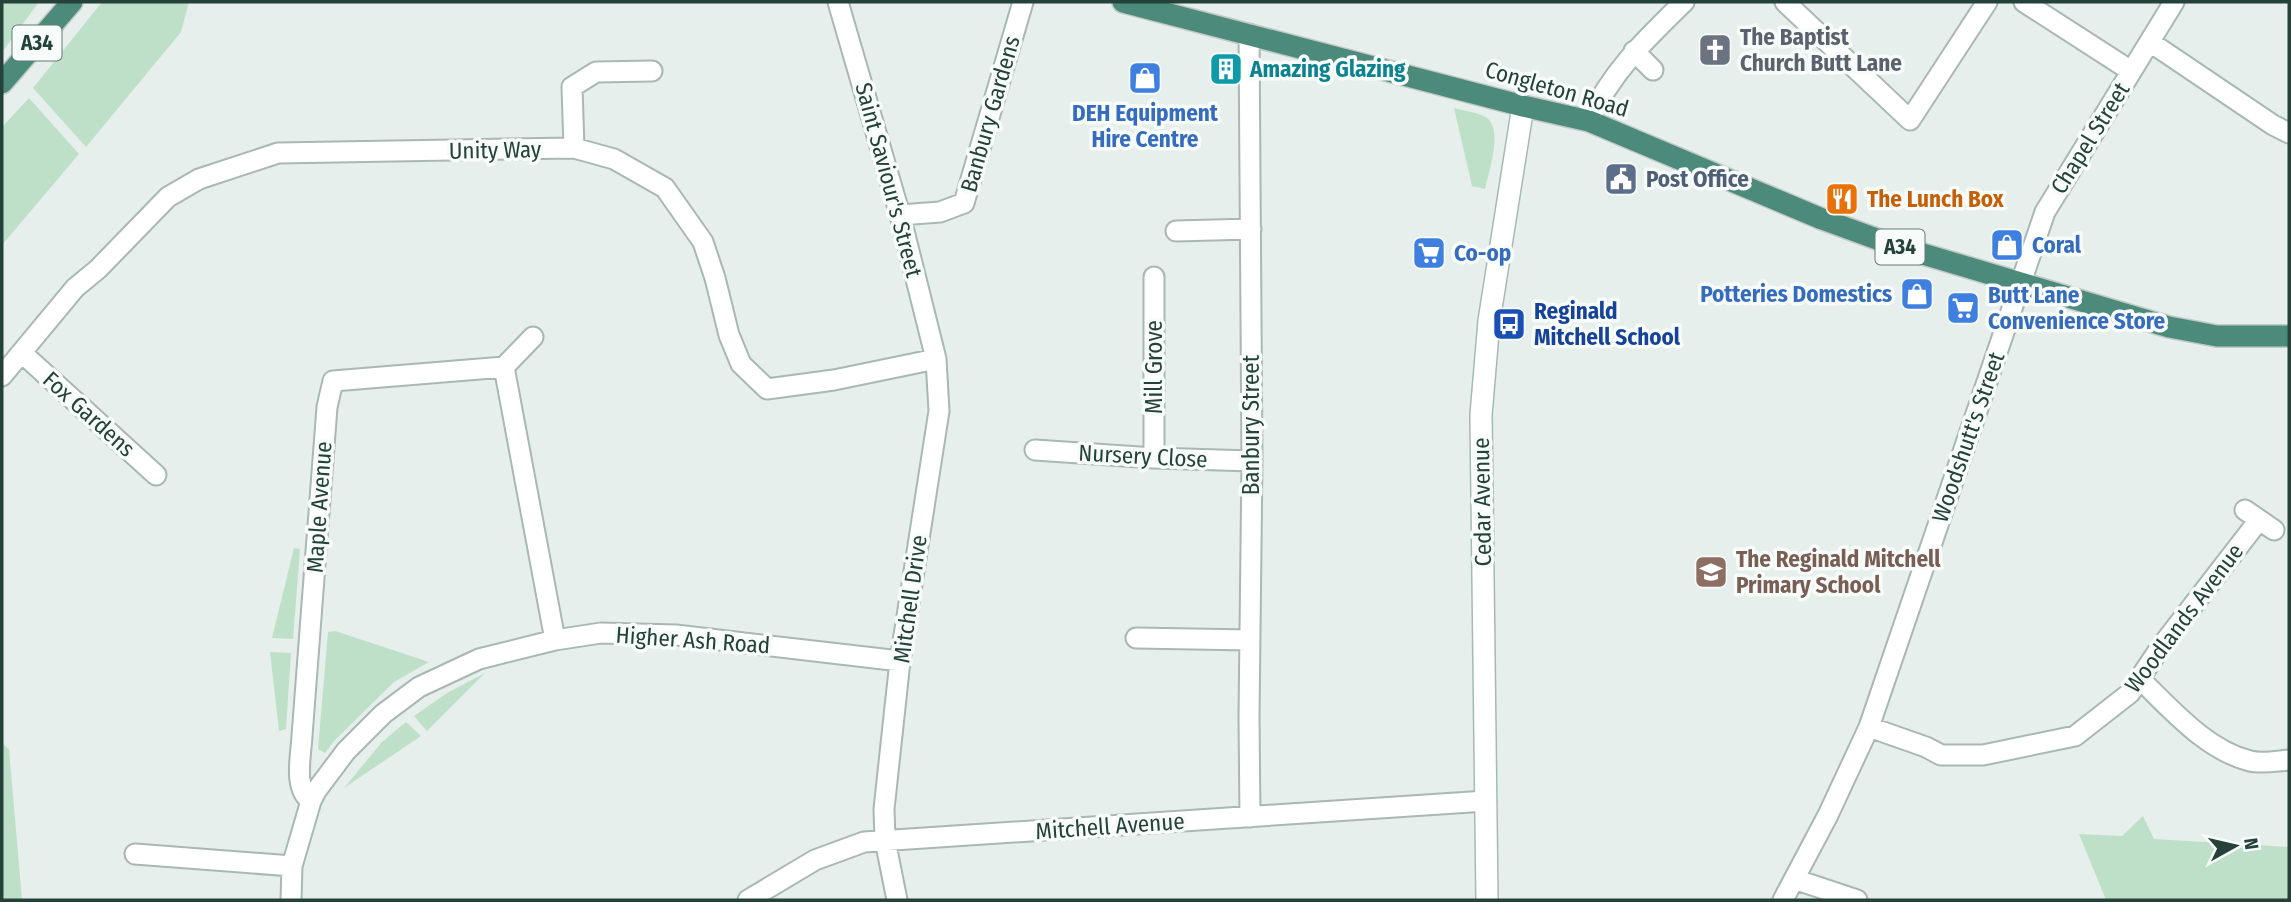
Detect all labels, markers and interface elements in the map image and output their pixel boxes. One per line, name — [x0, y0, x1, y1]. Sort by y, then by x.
place label: The Baptist Church Butt Lane — [1740, 23, 1902, 77]
road number: A34 — [12, 26, 61, 60]
church icon: The Baptist Church Butt Lane — [1696, 31, 1734, 69]
street label: Banbury Gardens — [954, 32, 1026, 195]
building icon: Amazing Glazing — [1207, 50, 1245, 88]
place label: Amazing Glazing — [1249, 55, 1406, 83]
street label: Congleton Road — [1482, 55, 1632, 123]
shop icon: DEH Equipment Hire Centre — [1126, 59, 1164, 97]
street label: Chapel Street — [2045, 77, 2136, 199]
street label: Saint Saviour's Street — [850, 80, 929, 281]
place label: DEH Equipment Hire Centre — [1072, 99, 1219, 153]
street label: Unity Way — [449, 135, 542, 165]
public building icon: Post Office — [1602, 160, 1640, 198]
place label: Post Office — [1646, 165, 1749, 193]
restaurant icon: The Lunch Box — [1823, 180, 1861, 218]
place label: The Lunch Box — [1867, 185, 2005, 213]
shop icon: Coral — [1988, 226, 2026, 264]
road number: A34 — [1876, 230, 1924, 264]
place label: Coral — [2032, 231, 2082, 259]
supermarket icon: Co-op — [1410, 234, 1448, 272]
place label: Co-op — [1454, 239, 1511, 267]
shop icon: Potteries Domestics — [1898, 275, 1936, 313]
place label: Potteries Domestics — [1700, 280, 1892, 308]
place label: Butt Lane Convenience Store — [1988, 281, 2165, 335]
supermarket icon: Butt Lane Convenience Store — [1944, 289, 1982, 327]
place label: Reginald Mitchell School — [1534, 297, 1681, 351]
bus stop icon: Reginald Mitchell School — [1490, 305, 1528, 343]
street label: Mill Grove — [1140, 320, 1168, 414]
street label: Woodshutt's Street — [1926, 348, 2010, 526]
street label: Banbury Street — [1237, 354, 1265, 495]
street label: Fox Gardens — [37, 365, 141, 463]
street label: Cedar Avenue — [1467, 437, 1497, 567]
street label: Nursery Close — [1078, 439, 1208, 473]
street label: Maple Avenue — [300, 440, 338, 574]
street label: Mitchell Drive — [887, 533, 933, 665]
street label: Woodlands Avenue — [2119, 538, 2249, 698]
place label: The Reginald Mitchell Primary School — [1736, 545, 1941, 599]
school or university icon: The Reginald Mitchell Primary School — [1692, 553, 1730, 591]
street label: Higher Ash Road — [615, 621, 771, 659]
street label: Mitchell Avenue — [1035, 807, 1185, 845]
north arrow — [2200, 811, 2270, 881]
text: N — [2239, 836, 2264, 851]

